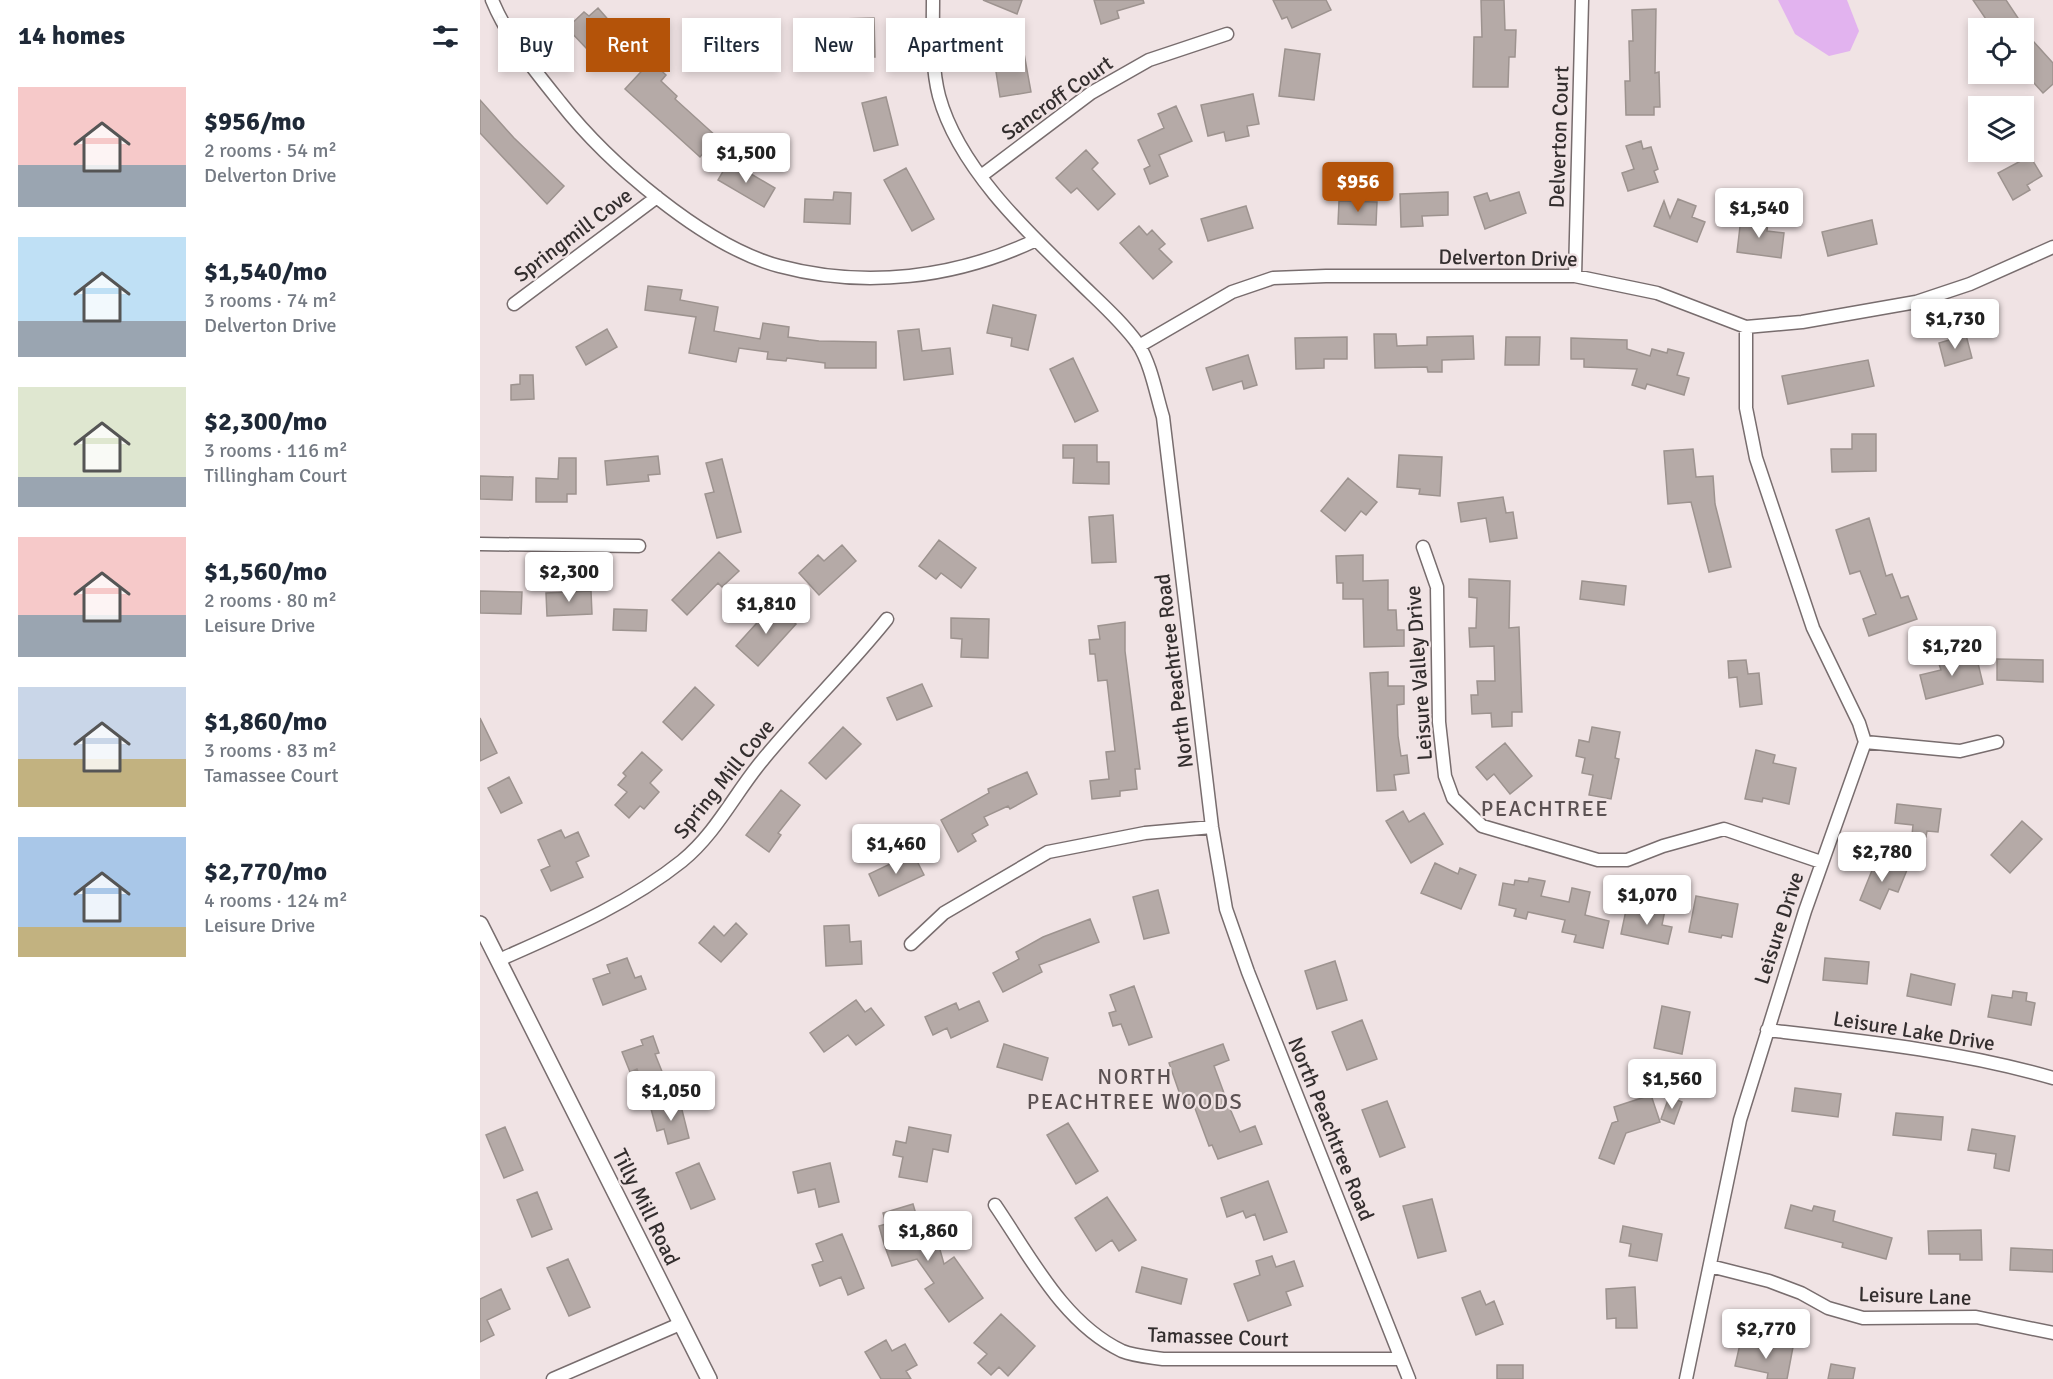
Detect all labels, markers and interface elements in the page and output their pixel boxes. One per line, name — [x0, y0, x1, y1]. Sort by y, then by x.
chip: Buy — [498, 18, 574, 72]
chip: Rent — [586, 18, 670, 72]
chip: Filters — [682, 18, 781, 72]
chip: New — [793, 18, 874, 72]
chip: Apartment — [886, 18, 1025, 72]
map controls — [1968, 18, 2034, 162]
button: locate — [1968, 18, 2034, 84]
text: 14 homes — [18, 20, 125, 52]
icon: filters — [429, 20, 462, 53]
street label: Sancroff Court — [996, 50, 1118, 146]
street label: Delverton Court — [1544, 65, 1574, 209]
button: layers — [1968, 96, 2034, 162]
text: $956/mo — [204, 106, 305, 138]
icon: home — [66, 111, 138, 183]
pin: $1,500 — [697, 133, 795, 184]
text: 2 rooms · 54 m² — [204, 138, 337, 163]
text: $1,500 — [716, 140, 776, 165]
pin: $956 — [1322, 162, 1394, 213]
text: Delverton Drive — [204, 163, 337, 188]
text: $956 — [1336, 169, 1380, 194]
street label: Springmill Cove — [509, 182, 637, 288]
pin: $1,540 — [1710, 188, 1808, 239]
text: $1,540 — [1729, 195, 1789, 220]
street label: Delverton Drive — [1438, 244, 1578, 272]
text: $1,540/mo — [204, 256, 327, 288]
icon: home — [66, 261, 138, 333]
text: 3 rooms · 74 m² — [204, 288, 337, 313]
pin: $1,730 — [1906, 299, 2004, 350]
text: $1,730 — [1925, 306, 1985, 331]
text: Delverton Drive — [204, 313, 337, 338]
text: $2,300/mo — [204, 406, 327, 438]
icon: home — [66, 411, 138, 483]
text: 3 rooms · 116 m² — [204, 438, 348, 463]
text: Tillingham Court — [204, 463, 347, 488]
pin: $2,300 — [520, 552, 618, 603]
text: $1,560/mo — [204, 556, 327, 588]
text: $2,300 — [539, 559, 599, 584]
icon: home — [66, 561, 138, 633]
street label: North Peachtree Road — [1149, 572, 1199, 770]
pin: $1,810 — [717, 584, 815, 635]
street label: Leisure Valley Drive — [1400, 585, 1438, 761]
text: 2 rooms · 80 m² — [204, 588, 337, 613]
text: $1,810 — [736, 591, 796, 616]
text: Leisure Drive — [204, 613, 315, 638]
pin: $1,720 — [1903, 626, 2001, 677]
text: $1,720 — [1922, 633, 1982, 658]
text: $1,860/mo — [204, 706, 327, 738]
icon: home — [66, 711, 138, 783]
street label: Spring Mill Cove — [668, 714, 780, 844]
text: 3 rooms · 83 m² — [204, 738, 337, 763]
text: Tamassee Court — [204, 763, 339, 788]
district label: PEACHTREE — [1481, 795, 1609, 822]
pin: $1,460 — [847, 824, 945, 875]
text: $1,460 — [866, 831, 926, 856]
pin: $2,780 — [1833, 832, 1931, 883]
text: $2,780 — [1852, 839, 1912, 864]
text: $2,770/mo — [204, 856, 327, 888]
icon: home — [66, 861, 138, 933]
street label: Leisure Drive — [1749, 868, 1809, 988]
pin: $1,070 — [1598, 875, 1696, 926]
text: $1,070 — [1617, 882, 1677, 907]
text: 4 rooms · 124 m² — [204, 888, 348, 913]
text: Leisure Drive — [204, 913, 315, 938]
street label: Leisure Lake Drive — [1831, 1005, 1997, 1057]
street label: North Peachtree Road — [1282, 1033, 1380, 1225]
pin: $1,560 — [1623, 1059, 1721, 1110]
district label: NORTH PEACHTREE WOODS — [1027, 1063, 1243, 1115]
text: $1,560 — [1642, 1066, 1702, 1091]
pin: $1,050 — [622, 1071, 720, 1122]
text: $1,050 — [641, 1078, 701, 1103]
street label: Tilly Mill Road — [607, 1144, 685, 1270]
pin: $1,860 — [879, 1211, 977, 1262]
text: $1,860 — [898, 1218, 958, 1243]
street label: Leisure Lane — [1858, 1281, 1972, 1311]
pin: $2,770 — [1717, 1309, 1815, 1360]
text: $2,770 — [1736, 1316, 1796, 1341]
street label: Tamassee Court — [1147, 1322, 1289, 1352]

